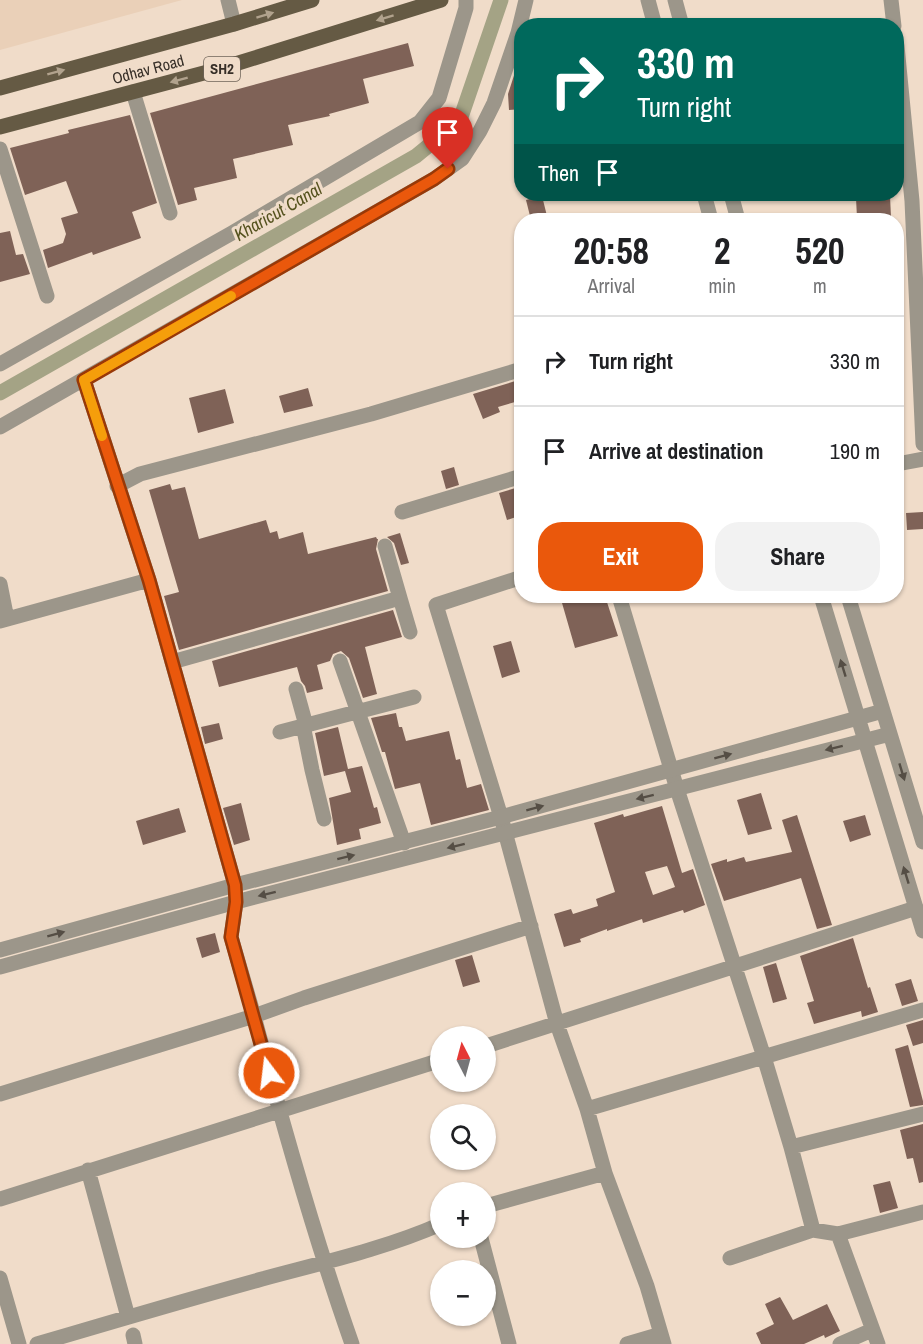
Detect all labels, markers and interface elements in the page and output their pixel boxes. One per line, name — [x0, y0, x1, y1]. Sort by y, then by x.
one-way arrow — [256, 10, 274, 19]
one-way arrow — [376, 14, 394, 23]
text: 330 m — [637, 35, 735, 91]
icon: right — [538, 42, 616, 120]
street label: Odhav Road — [110, 49, 186, 89]
road number: SH2 — [204, 57, 240, 81]
one-way arrow — [47, 67, 66, 77]
one-way arrow — [170, 76, 188, 85]
text: Turn right — [637, 89, 731, 125]
pin — [422, 107, 473, 169]
icon: arrive — [431, 116, 464, 149]
icon: arrive — [591, 156, 624, 189]
text: Then — [538, 158, 579, 188]
water label: Kharicut Canal — [229, 176, 327, 247]
text: 20:58 — [573, 227, 649, 275]
text: 2 — [714, 227, 730, 275]
text: 520 — [795, 227, 845, 275]
text: Arrival — [588, 272, 635, 299]
text: min — [708, 272, 736, 299]
text: m — [813, 272, 827, 299]
icon: right — [538, 345, 571, 378]
text: Turn right — [589, 346, 673, 376]
text: 330 m — [830, 346, 880, 376]
icon: arrive — [538, 435, 571, 468]
text: Arrive at destination — [589, 436, 763, 466]
text: 190 m — [830, 436, 880, 466]
button: Exit — [538, 522, 703, 591]
button: Share — [715, 522, 880, 591]
one-way arrow — [838, 659, 847, 677]
one-way arrow — [824, 744, 843, 754]
one-way arrow — [714, 751, 732, 760]
one-way arrow — [898, 763, 907, 781]
one-way arrow — [636, 793, 654, 802]
one-way arrow — [526, 803, 544, 812]
one-way arrow — [447, 841, 465, 851]
one-way arrow — [337, 852, 356, 862]
one-way arrow — [901, 866, 910, 884]
one-way arrow — [258, 890, 276, 899]
one-way arrow — [48, 929, 66, 938]
north arrow — [430, 1026, 496, 1092]
map controls — [430, 1026, 496, 1326]
position arrow — [237, 1041, 301, 1105]
button: search — [430, 1104, 496, 1170]
button: + — [430, 1182, 496, 1248]
button: − — [430, 1260, 496, 1326]

